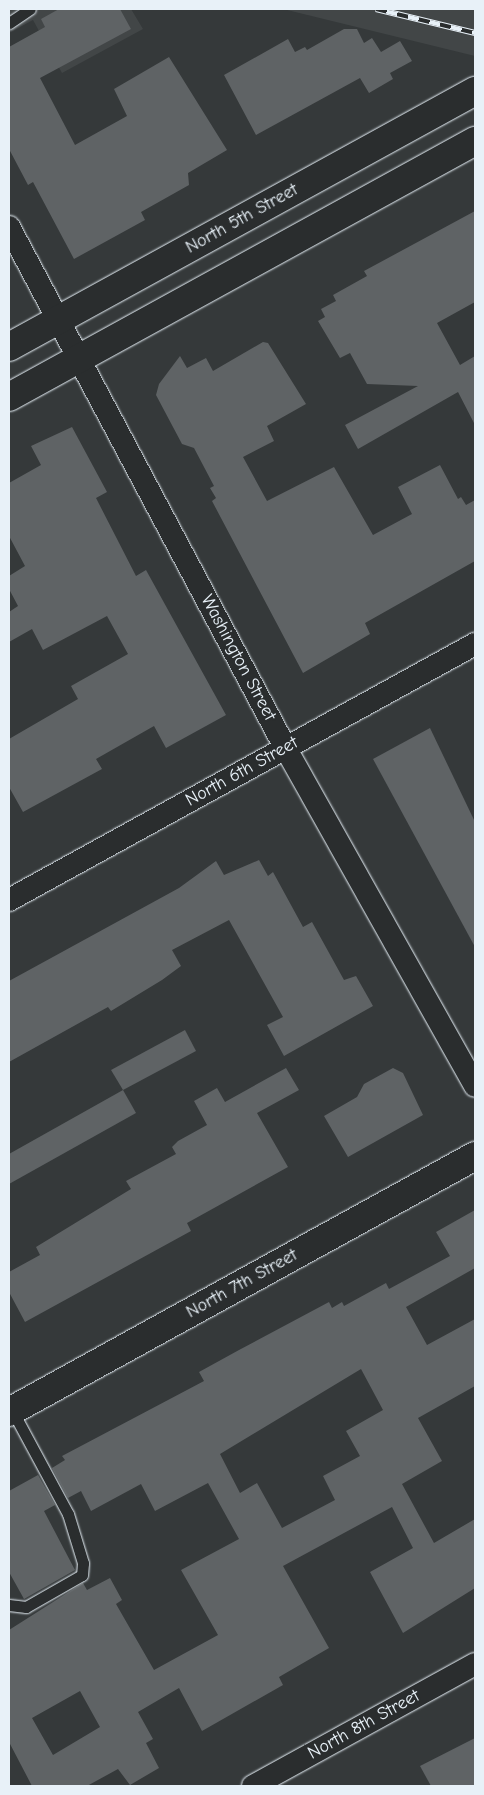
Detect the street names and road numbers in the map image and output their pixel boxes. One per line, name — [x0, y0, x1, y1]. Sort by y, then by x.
street label: North 5th Street — [182, 179, 302, 259]
street label: Washington Street — [196, 591, 280, 725]
street label: North 6th Street — [182, 732, 302, 812]
street label: North 7th Street — [183, 1245, 301, 1323]
street label: North 8th Street — [304, 1685, 424, 1765]

